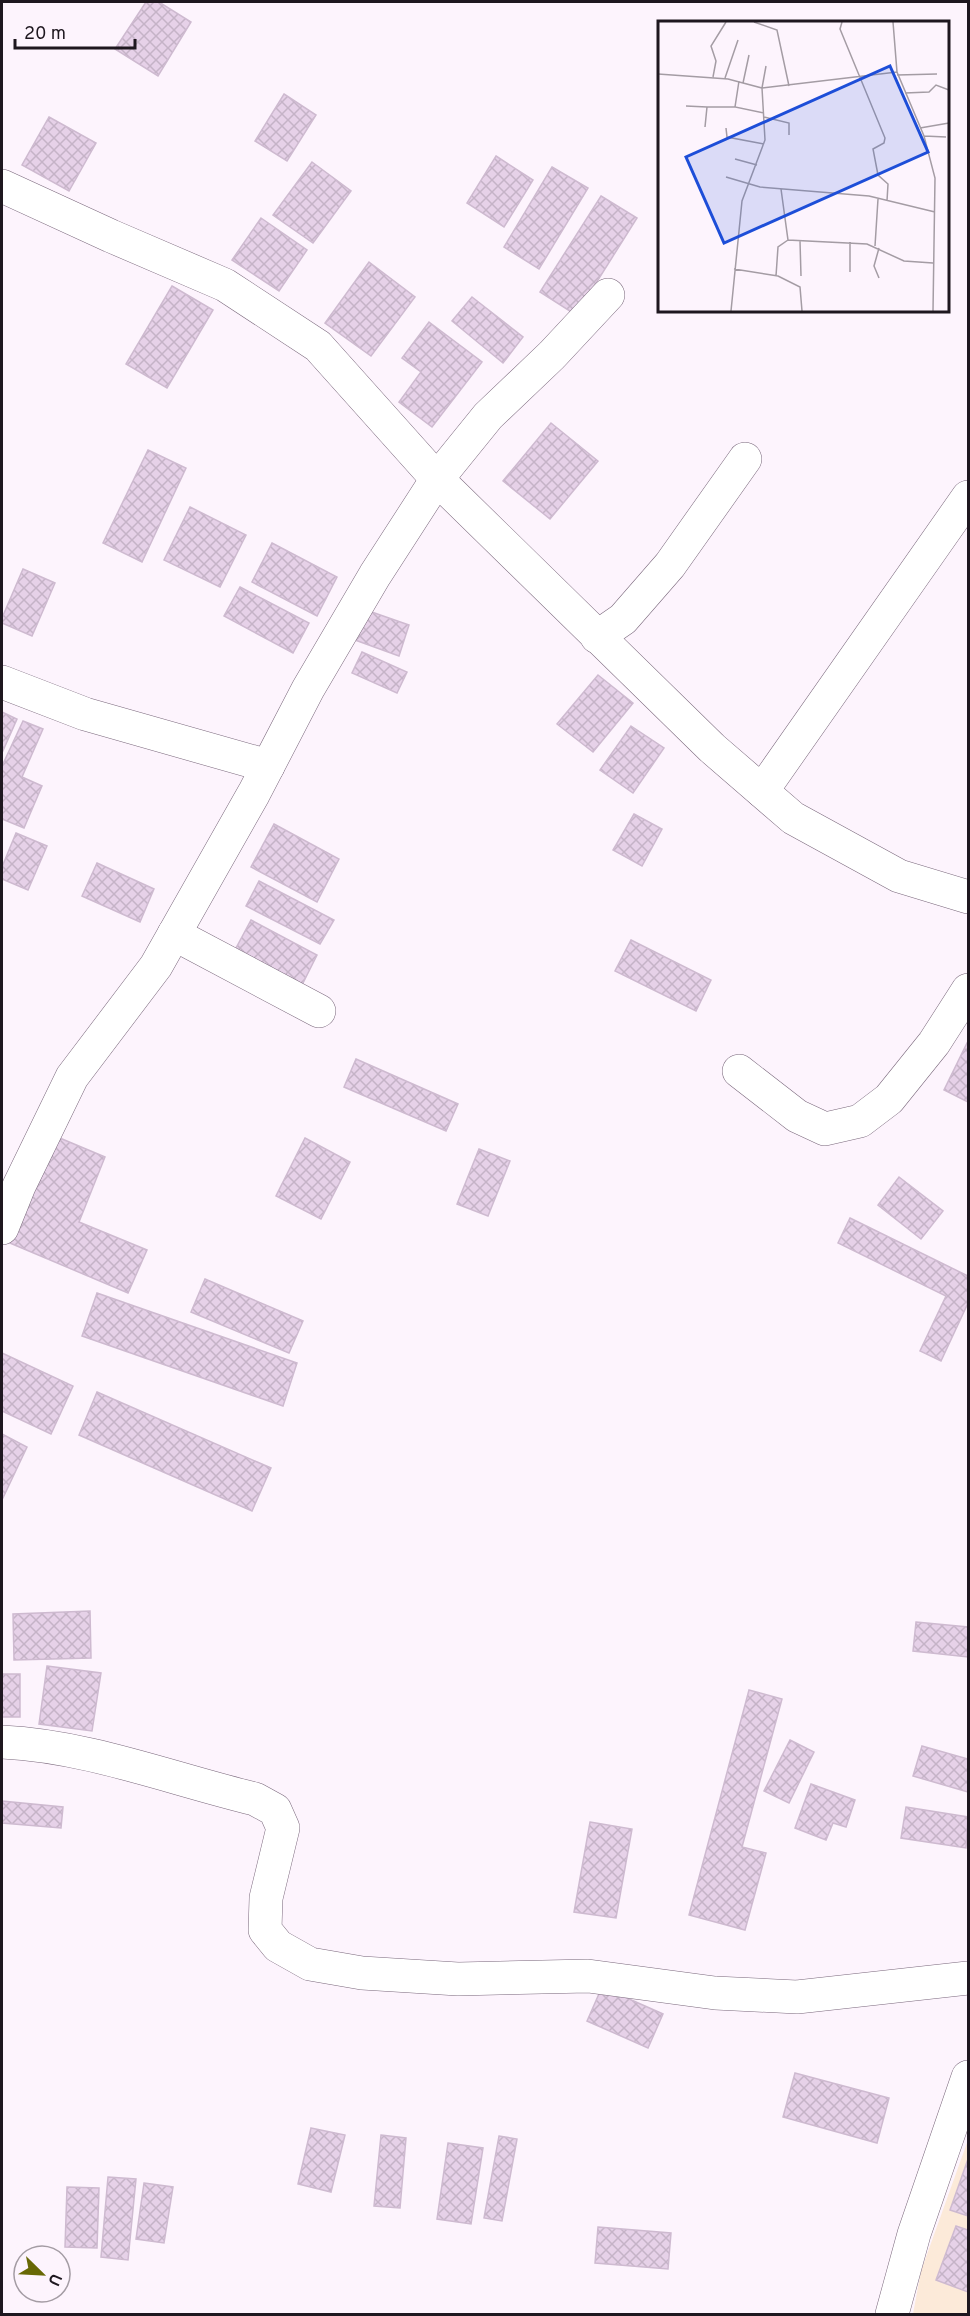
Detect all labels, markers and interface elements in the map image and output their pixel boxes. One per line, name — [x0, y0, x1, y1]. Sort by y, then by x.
scale bar — [15, 12, 135, 50]
inset map — [658, 21, 949, 312]
text: 20 m — [24, 23, 66, 46]
north arrow — [12, 2244, 72, 2304]
text: U — [42, 2270, 65, 2289]

